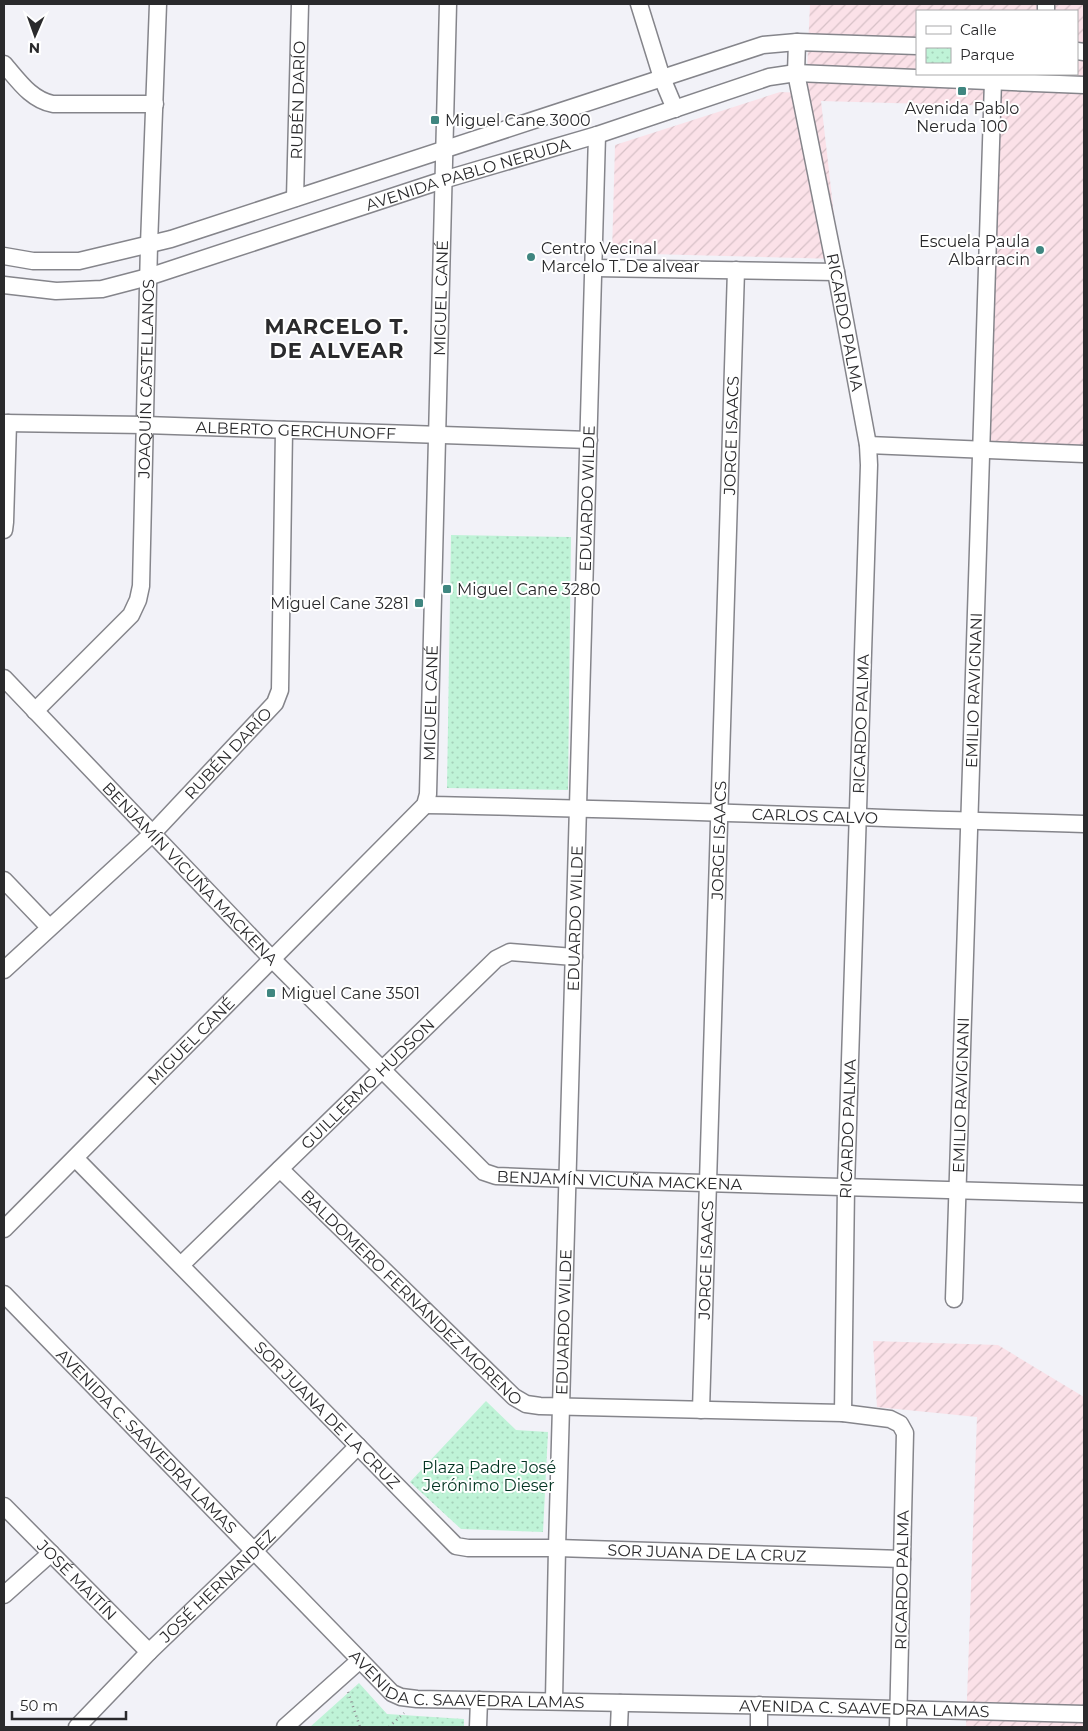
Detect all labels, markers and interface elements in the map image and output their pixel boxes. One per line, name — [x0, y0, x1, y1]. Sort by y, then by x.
north arrow — [10, 10, 60, 60]
legend — [916, 10, 1078, 75]
text: Calle — [960, 20, 997, 39]
text: N — [29, 39, 41, 57]
street label: RUBÉN DARÍO — [286, 40, 309, 160]
text: Parque — [960, 45, 1015, 64]
marker: Avenida Pablo Neruda 100 — [956, 85, 968, 97]
place label: Avenida Pablo Neruda 100 — [905, 99, 1019, 136]
place label: Miguel Cane 3000 — [445, 111, 591, 130]
marker: Miguel Cane 3000 — [429, 114, 441, 126]
street label: AVENIDA PABLO NERUDA — [363, 134, 573, 214]
place label: Escuela Paula Albarracin — [919, 232, 1030, 269]
place label: Centro Vecinal Marcelo T. De alvear — [541, 239, 700, 276]
street label: MIGUEL CANÉ — [430, 240, 452, 356]
marker: Escuela Paula Albarracin — [1034, 244, 1046, 256]
marker: Centro Vecinal Marcelo T. De alvear — [525, 251, 537, 263]
street label: RICARDO PALMA — [823, 252, 867, 393]
street label: JOAQUÍN CASTELLANOS — [134, 279, 158, 480]
district label: MARCELO T. DE ALVEAR — [265, 314, 409, 363]
street label: JORGE ISAACS — [720, 375, 742, 496]
street label: ALBERTO GERCHUNOFF — [195, 417, 396, 443]
street label: EDUARDO WILDE — [575, 425, 598, 572]
place label: Miguel Cane 3280 — [457, 580, 601, 599]
marker: Miguel Cane 3280 — [441, 583, 453, 595]
place label: Miguel Cane 3281 — [270, 594, 409, 613]
marker: Miguel Cane 3281 — [413, 597, 425, 609]
street label: EMILIO RAVIGNANI — [962, 612, 985, 768]
street label: MIGUEL CANÉ — [419, 645, 441, 761]
street label: RICARDO PALMA — [849, 653, 873, 794]
street label: RUBÉN DARÍO — [180, 703, 276, 803]
street label: BENJAMÍN VICUÑA MACKENA — [99, 778, 282, 969]
street label: JORGE ISAACS — [707, 780, 730, 901]
street label: CARLOS CALVO — [751, 804, 878, 827]
street label: EDUARDO WILDE — [563, 845, 586, 992]
place label: Miguel Cane 3501 — [281, 984, 420, 1003]
marker: Miguel Cane 3501 — [265, 987, 277, 999]
street label: MIGUEL CANÉ — [143, 993, 238, 1089]
street label: GUILLERMO HUDSON — [297, 1015, 438, 1153]
street label: EMILIO RAVIGNANI — [949, 1017, 973, 1173]
street label: RICARDO PALMA — [836, 1058, 860, 1199]
street label: BENJAMÍN VICUÑA MACKENA — [496, 1167, 743, 1194]
street label: BALDOMERO FERNÁNDEZ MORENO — [297, 1186, 525, 1409]
street label: JORGE ISAACS — [694, 1200, 717, 1321]
street label: EDUARDO WILDE — [552, 1249, 575, 1395]
street label: SOR JUANA DE LA CRUZ — [251, 1337, 404, 1493]
street label: AVENIDA C. SAAVEDRA LAMAS — [53, 1345, 241, 1537]
park label: Plaza Padre José Jerónimo Dieser — [422, 1458, 556, 1495]
street label: RICARDO PALMA — [891, 1509, 913, 1650]
street label: JOSÉ HERNANDEZ — [155, 1526, 279, 1647]
street label: JOSÉ MAITÍN — [33, 1535, 121, 1624]
street label: SOR JUANA DE LA CRUZ — [607, 1540, 807, 1565]
street label: AVENIDA C. SAAVEDRA LAMAS — [346, 1646, 585, 1712]
scale bar — [12, 1688, 126, 1720]
text: 50 m — [20, 1696, 58, 1715]
street label: AVENIDA C. SAAVEDRA LAMAS — [739, 1696, 990, 1721]

